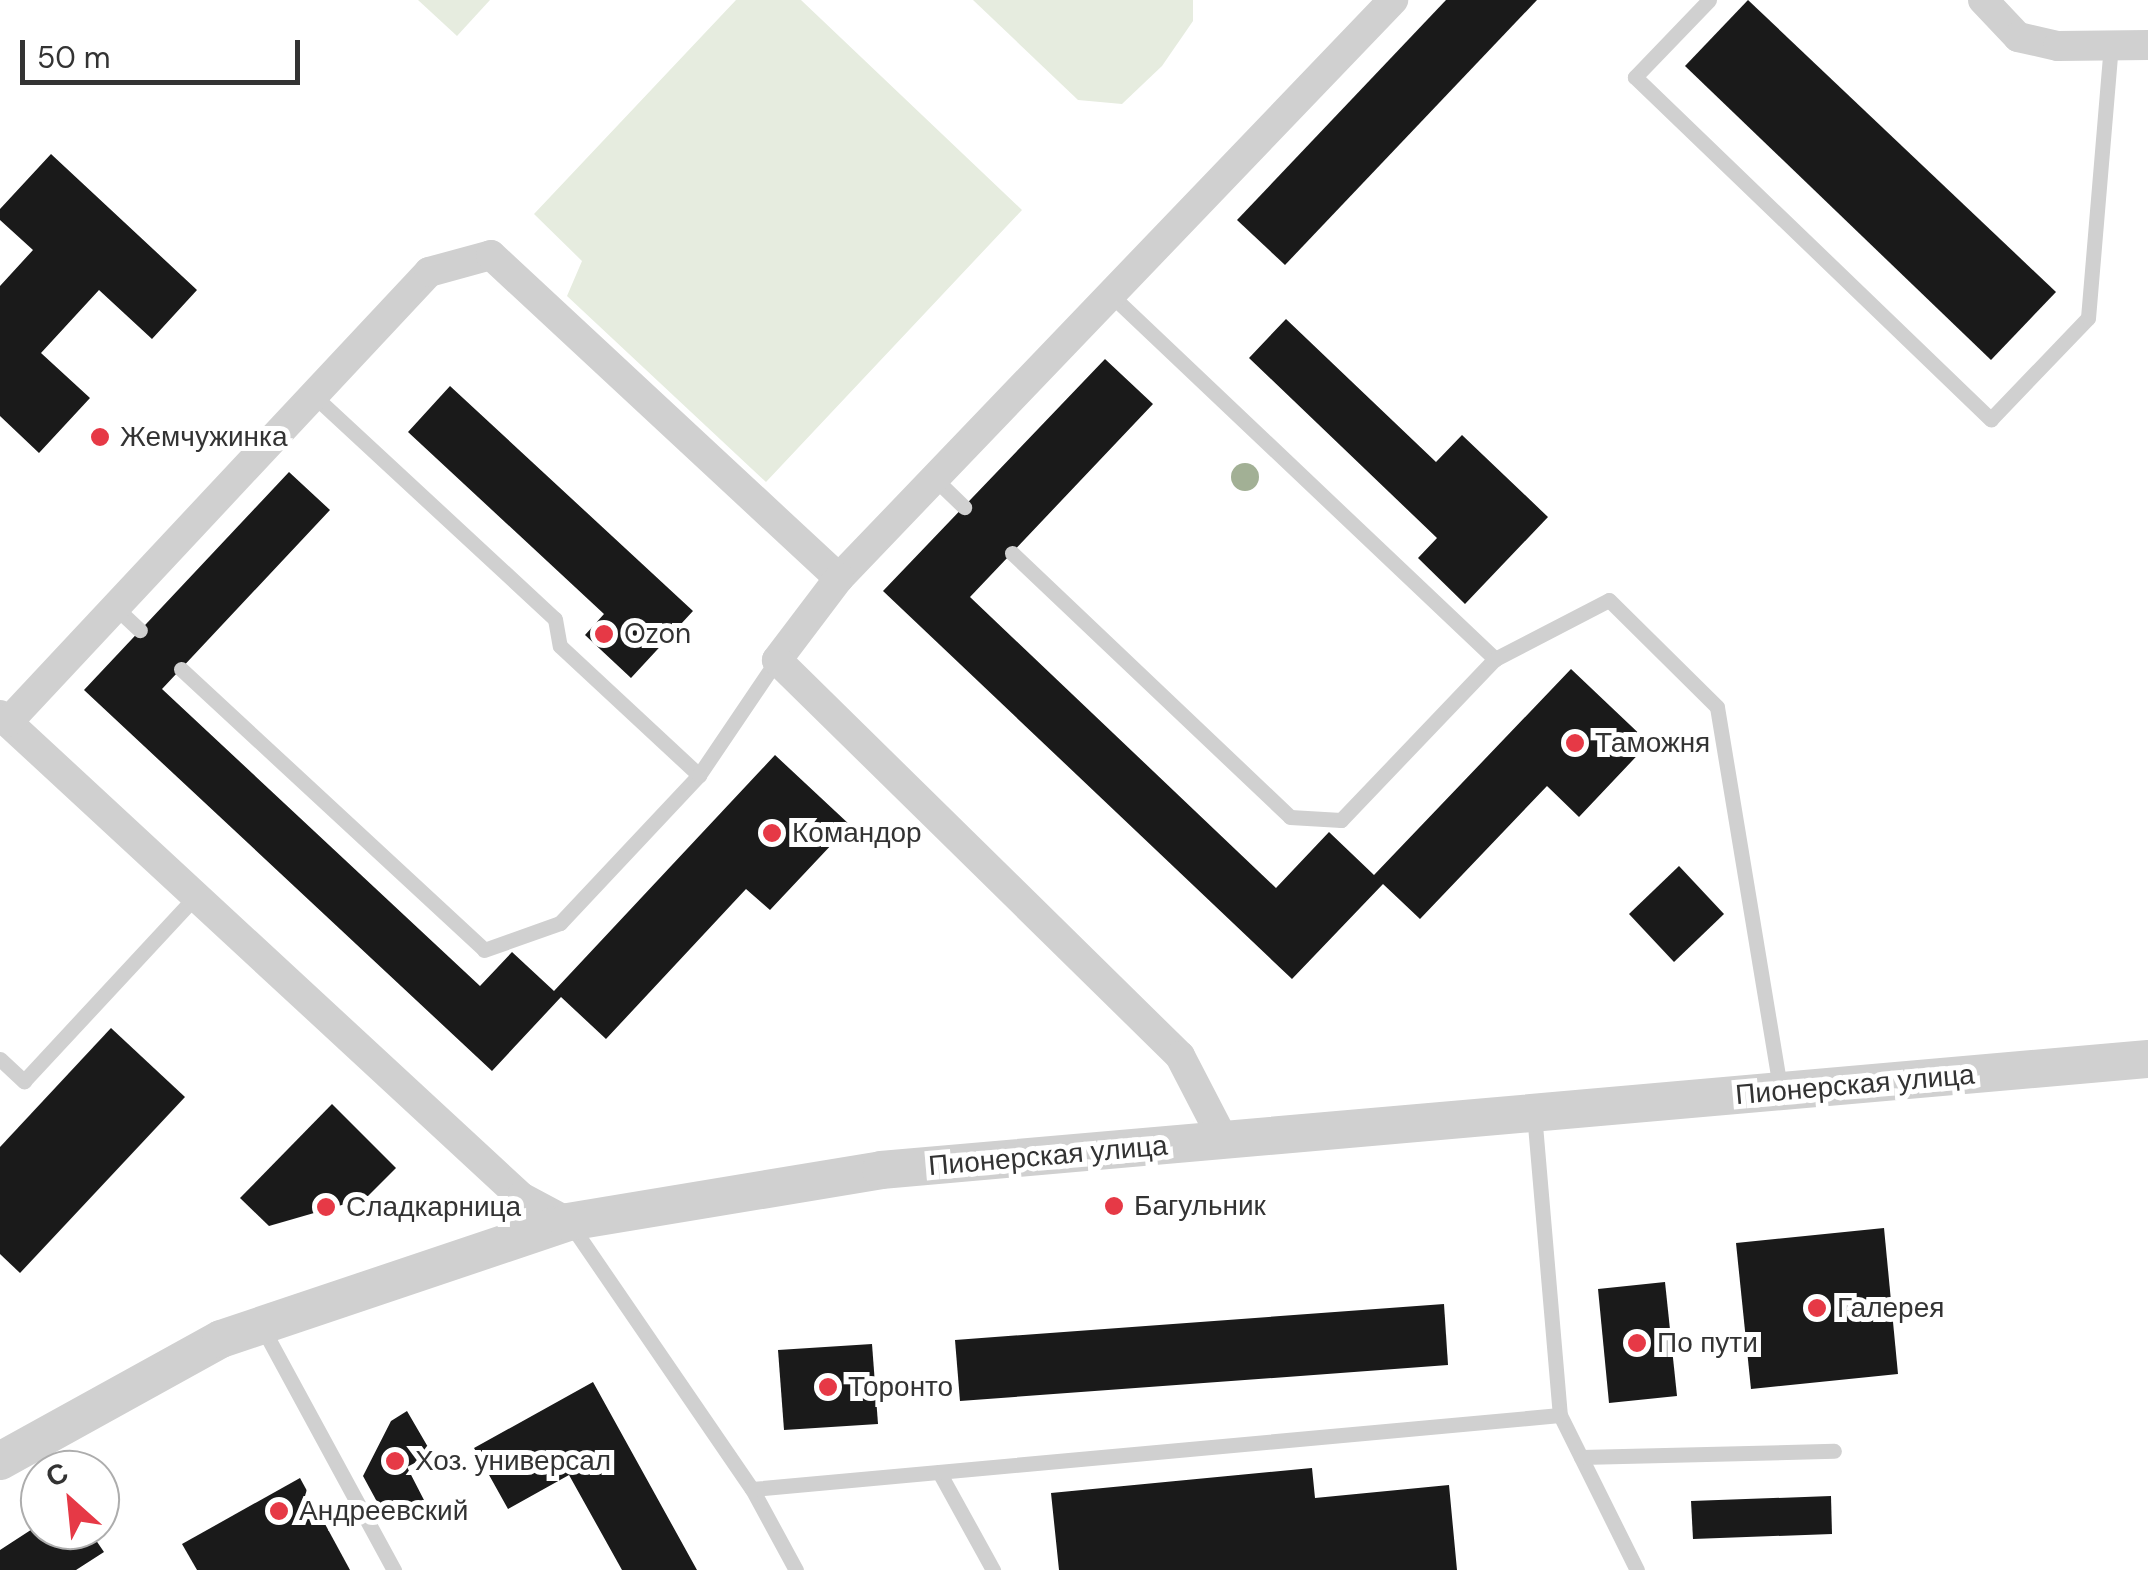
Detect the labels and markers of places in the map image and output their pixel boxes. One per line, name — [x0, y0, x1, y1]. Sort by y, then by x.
place label: Жемчужинка — [120, 420, 288, 454]
marker: Жемчужинка — [89, 426, 111, 448]
place label: Ozon — [624, 617, 691, 651]
marker: Ozon — [593, 623, 615, 645]
place label: Таможня — [1595, 726, 1710, 760]
marker: Таможня — [1564, 732, 1586, 754]
place label: Командор — [792, 816, 922, 850]
marker: Командор — [761, 822, 783, 844]
place label: Багульник — [1134, 1189, 1266, 1223]
place label: Сладкарница — [346, 1190, 521, 1224]
marker: Багульник — [1103, 1195, 1125, 1217]
marker: Сладкарница — [315, 1196, 337, 1218]
place label: Галерея — [1837, 1291, 1944, 1325]
marker: Галерея — [1806, 1297, 1828, 1319]
place label: По пути — [1657, 1326, 1758, 1360]
marker: По пути — [1626, 1332, 1648, 1354]
place label: Торонто — [848, 1370, 953, 1404]
marker: Торонто — [817, 1376, 839, 1398]
place label: Хоз. универсал — [415, 1444, 611, 1478]
marker: Хоз. универсал — [384, 1450, 406, 1472]
place label: Андреевский — [299, 1494, 468, 1528]
marker: Андреевский — [268, 1500, 290, 1522]

